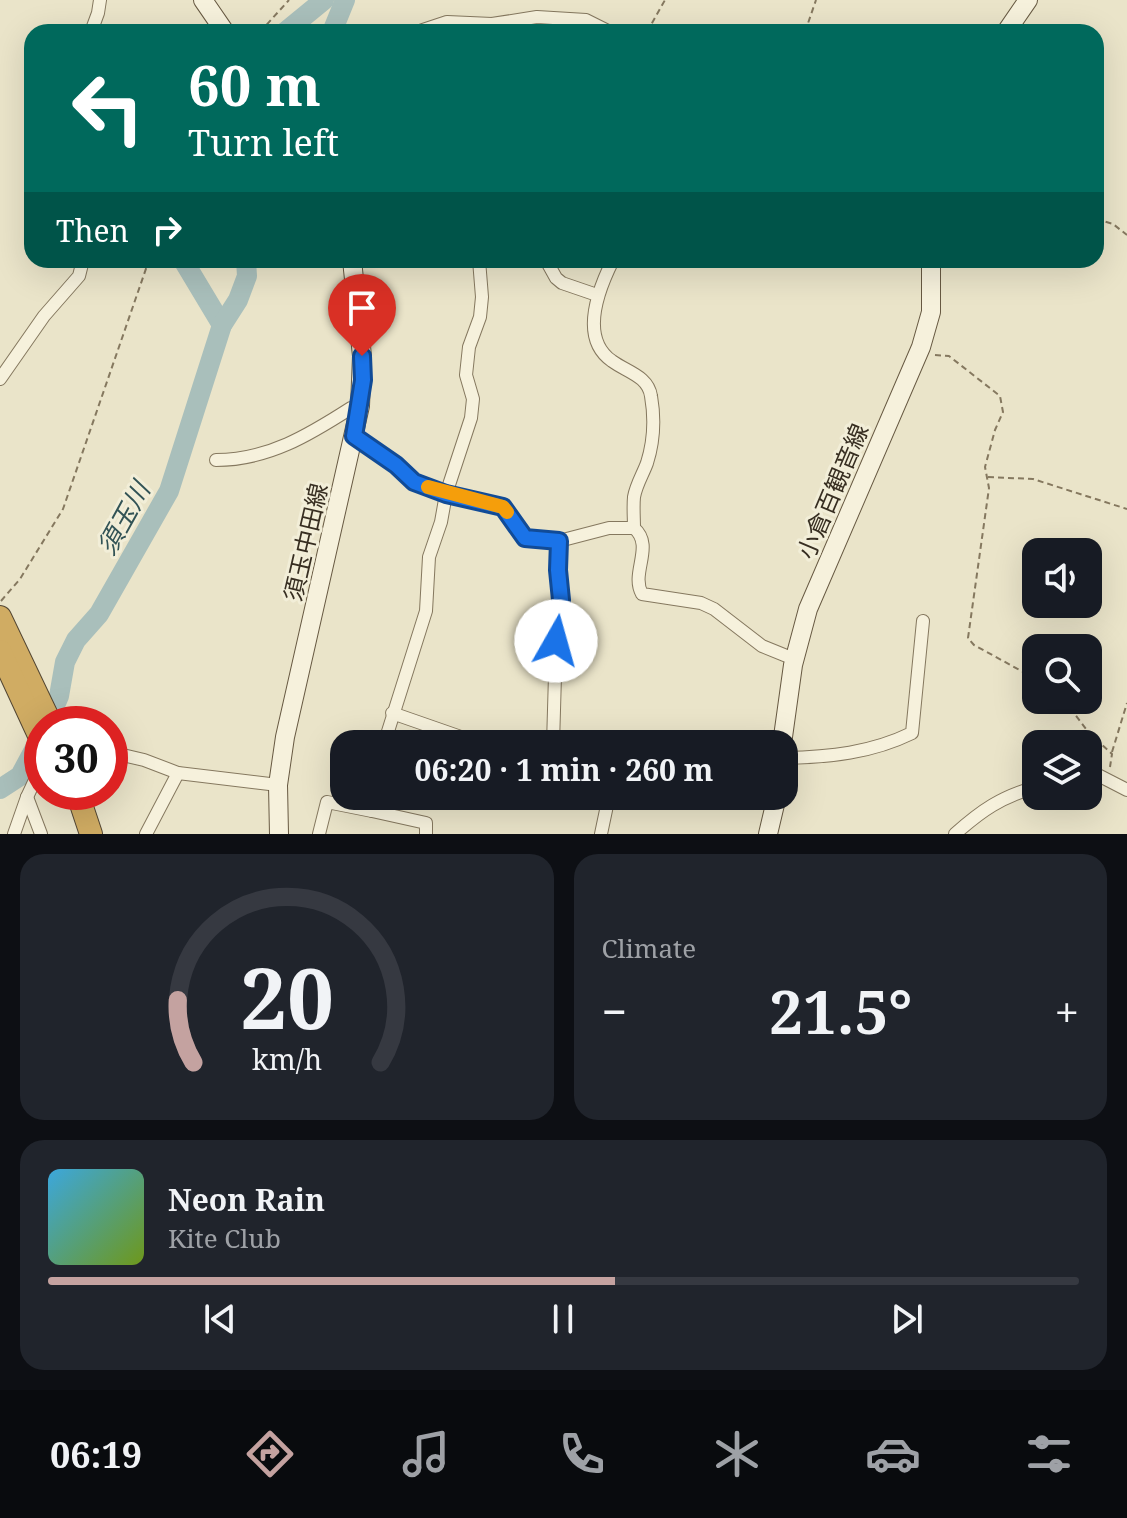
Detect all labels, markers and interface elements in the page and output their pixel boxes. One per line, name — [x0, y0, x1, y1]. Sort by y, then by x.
text: 60 m — [188, 46, 321, 122]
icon: left — [56, 56, 160, 160]
text: Turn left — [188, 118, 339, 167]
icon: right — [145, 208, 189, 252]
text: Then — [56, 210, 129, 251]
pin — [328, 274, 396, 356]
icon: arrive — [340, 286, 384, 330]
street label: 小倉百観音線 — [789, 418, 875, 564]
water label: 須玉川 — [88, 473, 159, 561]
street label: 須玉中田線 — [275, 480, 335, 604]
map controls — [1022, 538, 1102, 810]
button: sound — [1022, 538, 1102, 618]
position arrow — [514, 599, 598, 683]
button: search — [1022, 634, 1102, 714]
speed limit sign: 30 — [24, 706, 128, 810]
button: layers — [1022, 730, 1102, 810]
text: 06:20 · 1 min · 260 m — [415, 749, 713, 790]
text: Climate — [602, 930, 696, 966]
text: 20 — [240, 940, 334, 1053]
text: 21.5° — [769, 970, 912, 1052]
text: − — [602, 981, 627, 1041]
text: + — [1054, 981, 1079, 1041]
text: km/h — [252, 1039, 322, 1078]
text: Neon Rain — [168, 1179, 325, 1220]
text: Kite Club — [168, 1220, 281, 1256]
icon: previous — [198, 1297, 242, 1341]
icon: pause — [541, 1297, 585, 1341]
icon: next — [885, 1297, 929, 1341]
icon: directions — [242, 1426, 298, 1482]
icon: music — [398, 1426, 454, 1482]
icon: phone — [554, 1426, 610, 1482]
icon: climate — [709, 1426, 765, 1482]
icon: car — [865, 1426, 921, 1482]
icon: filters — [1021, 1426, 1077, 1482]
text: 06:19 — [50, 1430, 142, 1479]

